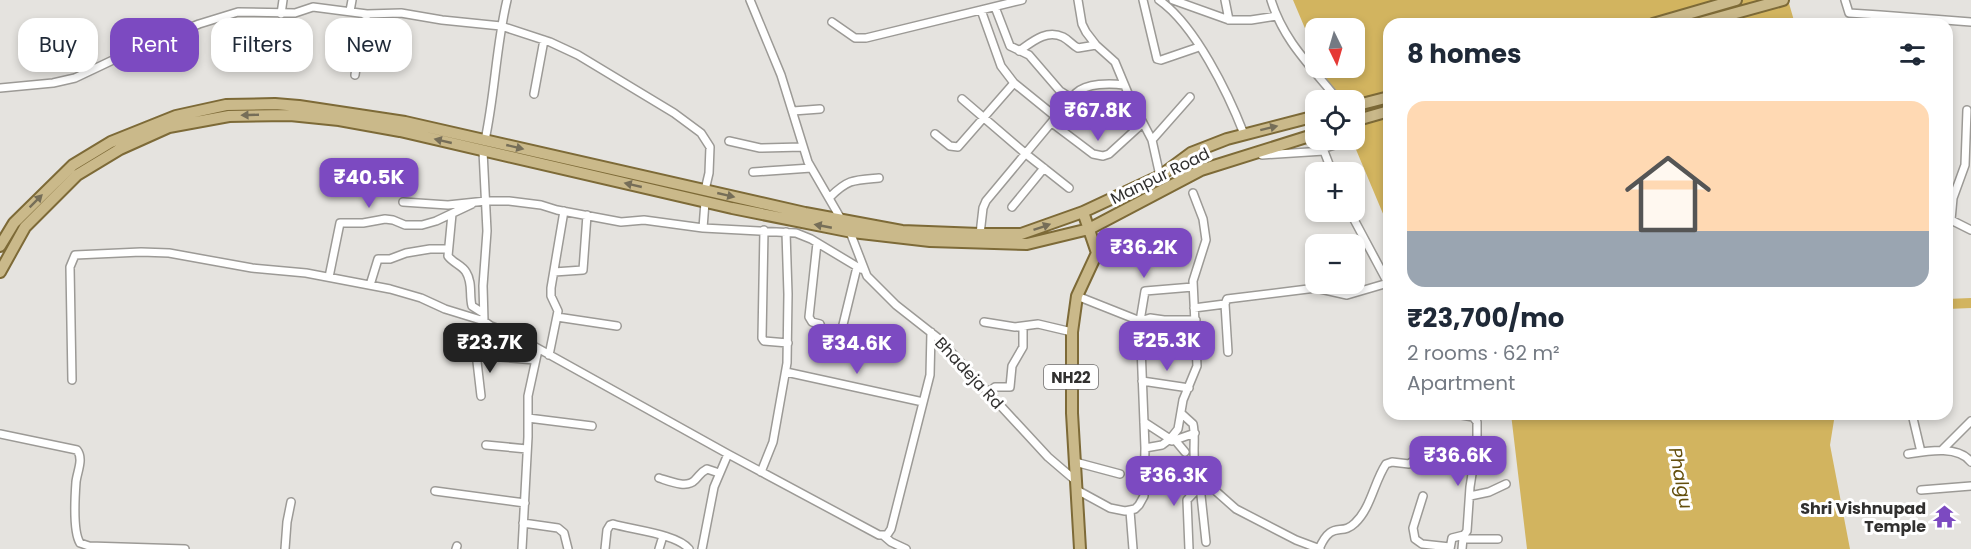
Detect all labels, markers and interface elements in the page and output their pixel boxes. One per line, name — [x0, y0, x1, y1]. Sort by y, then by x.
chip: Buy — [18, 18, 98, 72]
chip: Rent — [110, 18, 199, 72]
chip: Filters — [211, 18, 313, 72]
chip: New — [325, 18, 412, 72]
north arrow — [1305, 18, 1365, 78]
map controls — [1305, 18, 1365, 294]
text: 8 homes — [1407, 36, 1522, 72]
icon: filters — [1896, 38, 1929, 71]
button: locate — [1305, 90, 1365, 150]
pin: ₹67.8K — [1049, 91, 1147, 142]
text: ₹67.8K — [1064, 96, 1132, 124]
one-way arrow — [241, 110, 260, 120]
one-way arrow — [1260, 123, 1278, 132]
one-way arrow — [434, 136, 452, 146]
icon: home — [1614, 140, 1722, 248]
street label: Manpur Road — [1107, 142, 1213, 210]
one-way arrow — [506, 143, 525, 152]
pin: ₹40.5K — [320, 158, 418, 209]
button: + — [1305, 162, 1365, 222]
text: ₹40.5K — [333, 163, 405, 191]
one-way arrow — [624, 180, 642, 190]
one-way arrow — [716, 190, 735, 200]
one-way arrow — [29, 194, 44, 208]
one-way arrow — [814, 221, 833, 230]
one-way arrow — [1033, 221, 1051, 231]
pin: ₹36.2K — [1095, 228, 1193, 279]
text: ₹36.2K — [1110, 233, 1178, 261]
button: − — [1305, 234, 1365, 294]
text: ₹23,700/mo — [1407, 300, 1564, 336]
pin: ₹25.3K — [1118, 321, 1216, 372]
pin: ₹23.7K — [441, 323, 539, 374]
pin: ₹34.6K — [808, 324, 906, 375]
text: ₹25.3K — [1133, 326, 1201, 354]
text: ₹23.7K — [457, 328, 523, 356]
text: ₹34.6K — [822, 329, 892, 357]
street label: Bhadeja Rd — [929, 332, 1009, 414]
text: 2 rooms · 62 m² — [1407, 339, 1560, 367]
road number: NH22 — [1044, 365, 1098, 389]
text: Apartment — [1407, 369, 1515, 397]
pin: ₹36.6K — [1409, 436, 1507, 487]
text: ₹36.6K — [1423, 441, 1493, 469]
water label: Phalgu — [1663, 445, 1699, 511]
pin: ₹36.3K — [1125, 456, 1223, 507]
text: ₹36.3K — [1140, 461, 1208, 489]
place label: Shri Vishnupad Temple — [1800, 497, 1926, 538]
temple icon: Shri Vishnupad Temple — [1931, 504, 1957, 530]

